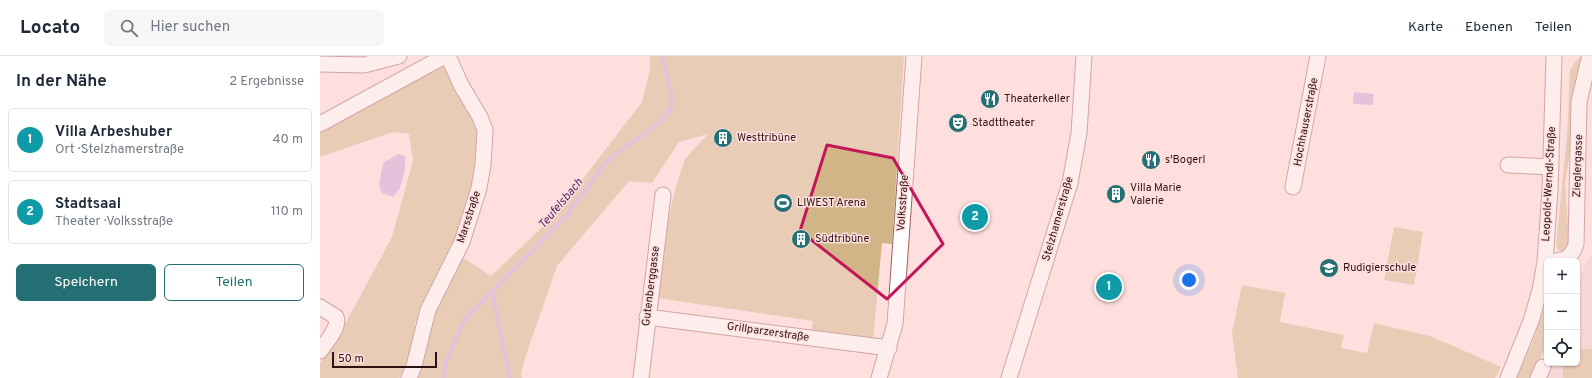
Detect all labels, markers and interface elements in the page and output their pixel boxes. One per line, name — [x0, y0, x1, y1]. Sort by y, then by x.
search box — [104, 10, 384, 46]
text: Locato — [20, 16, 80, 40]
icon: search — [118, 17, 140, 39]
text: Hier suchen — [150, 18, 230, 37]
text: Karte — [1408, 19, 1443, 36]
text: Ebenen — [1465, 19, 1513, 36]
text: Teilen — [1535, 19, 1572, 36]
text: In der Nähe — [16, 71, 107, 93]
text: 2 Ergebnisse — [229, 74, 304, 90]
street label: Hochhauserstraße — [1291, 77, 1321, 167]
restaurant icon: Theaterkeller — [979, 88, 1001, 110]
place label: Theaterkeller — [1004, 92, 1071, 106]
theatre icon: Stadttheater — [947, 112, 969, 134]
place label: Stadttheater — [972, 116, 1036, 130]
text: Villa Arbeshuber — [55, 123, 172, 142]
street label: Leopold-Werndl-Straße — [1539, 126, 1559, 242]
building icon: Westtribüne — [712, 127, 734, 149]
place label: Westtribüne — [737, 131, 796, 145]
text: 1 — [27, 132, 33, 148]
text: 40 m — [273, 132, 303, 148]
street label: Zieglergasse — [1570, 134, 1586, 198]
text: Ort · Stelzhamerstraße — [55, 142, 184, 158]
restaurant icon: s'Bogerl — [1140, 149, 1162, 171]
place label: s'Bogerl — [1165, 153, 1205, 167]
street label: Volksstraße — [894, 174, 912, 232]
water label: Teufelsbach — [535, 175, 587, 233]
street label: Stelzhamerstraße — [1039, 175, 1077, 263]
place label: Villa Marie Valerie — [1130, 181, 1182, 208]
building icon: Villa Marie Valerie — [1105, 183, 1127, 205]
street label: Marsstraße — [454, 189, 484, 245]
sports icon: LIWEST Arena — [772, 192, 794, 214]
text: Stadtsaal — [55, 195, 121, 214]
place label: LIWEST Arena — [797, 196, 866, 210]
pin: 2 — [962, 202, 988, 232]
text: 2 — [26, 204, 34, 220]
text: 110 m — [271, 204, 303, 220]
text: Theater · Volksstraße — [55, 214, 173, 230]
building icon: Südtribüne — [790, 228, 812, 250]
place label: Südtribüne — [815, 232, 869, 246]
street label: Gutenberggasse — [639, 245, 663, 327]
school or university icon: Rudigierschule — [1318, 257, 1340, 279]
map controls — [1544, 258, 1580, 366]
button: + — [1544, 258, 1580, 294]
place label: Rudigierschule — [1343, 261, 1416, 275]
button: Speichern — [16, 264, 156, 301]
button: Teilen — [164, 264, 304, 301]
your location — [1179, 270, 1199, 290]
pin: 1 — [1096, 272, 1122, 302]
button: − — [1544, 294, 1580, 330]
street label: Grillparzerstraße — [726, 319, 810, 345]
button: locate — [1544, 330, 1580, 366]
scale bar — [332, 350, 437, 369]
text: 50 m — [338, 352, 364, 366]

